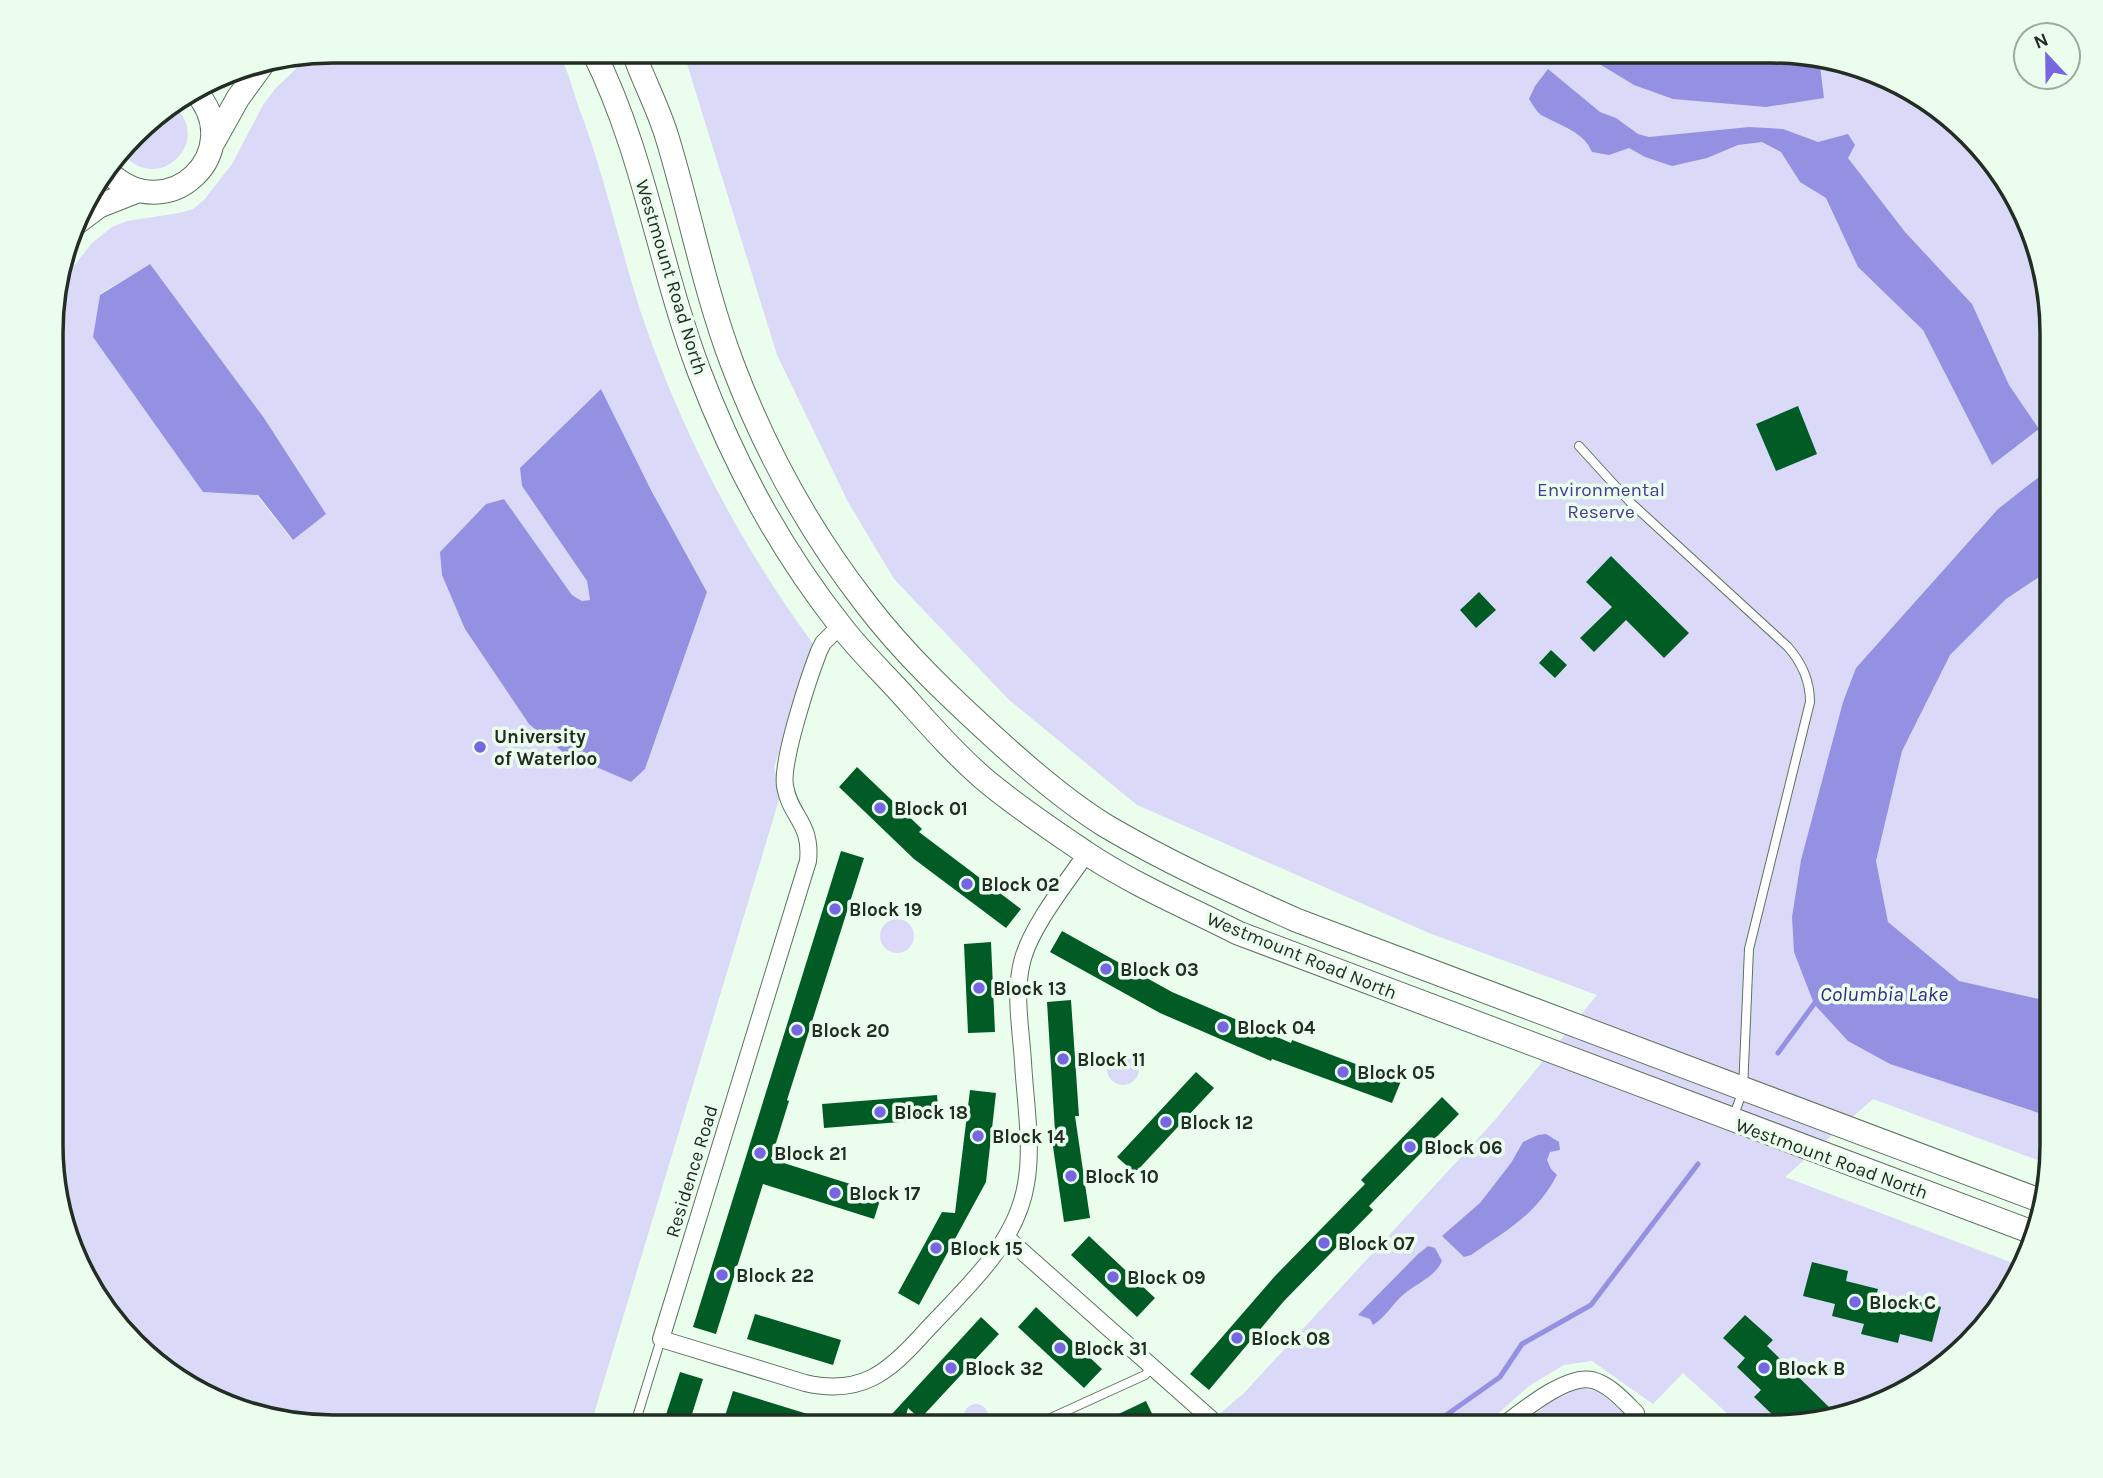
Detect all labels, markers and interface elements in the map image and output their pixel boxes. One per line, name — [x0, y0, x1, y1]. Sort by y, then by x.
north arrow — [2012, 21, 2082, 91]
text: N — [2031, 28, 2051, 54]
street label: Westmount Road North — [631, 177, 711, 378]
park label: Environmental Reserve — [1537, 479, 1665, 523]
place label: University of Waterloo — [494, 726, 597, 770]
marker: University of Waterloo — [472, 739, 488, 755]
place label: Block 01 — [894, 798, 968, 820]
marker: Block 01 — [872, 800, 888, 816]
place label: Block 02 — [981, 874, 1059, 896]
marker: Block 02 — [959, 876, 975, 892]
place label: Block 19 — [849, 899, 922, 921]
marker: Block 19 — [827, 901, 843, 917]
street label: Westmount Road North — [1203, 908, 1400, 1004]
place label: Block 03 — [1120, 959, 1199, 981]
marker: Block 03 — [1098, 961, 1114, 977]
place label: Block 13 — [993, 978, 1067, 1000]
marker: Block 13 — [971, 980, 987, 996]
water label: Columbia Lake — [1820, 982, 1948, 1006]
place label: Block 04 — [1237, 1017, 1316, 1039]
marker: Block 04 — [1215, 1019, 1231, 1035]
place label: Block 20 — [811, 1020, 889, 1042]
marker: Block 20 — [789, 1022, 805, 1038]
place label: Block 11 — [1077, 1049, 1146, 1071]
marker: Block 11 — [1055, 1051, 1071, 1067]
place label: Block 05 — [1357, 1062, 1435, 1084]
marker: Block 05 — [1335, 1064, 1351, 1080]
street label: Residence Road — [661, 1102, 723, 1240]
place label: Block 18 — [894, 1102, 968, 1124]
marker: Block 18 — [872, 1104, 888, 1120]
place label: Block 12 — [1180, 1112, 1253, 1134]
marker: Block 12 — [1158, 1114, 1174, 1130]
street label: Westmount Road North — [1732, 1114, 1931, 1204]
place label: Block 14 — [992, 1126, 1066, 1148]
marker: Block 14 — [970, 1128, 986, 1144]
place label: Block 06 — [1424, 1137, 1503, 1159]
marker: Block 06 — [1402, 1139, 1418, 1155]
place label: Block 21 — [774, 1143, 847, 1165]
marker: Block 21 — [752, 1145, 768, 1161]
place label: Block 10 — [1085, 1166, 1159, 1188]
marker: Block 10 — [1063, 1168, 1079, 1184]
place label: Block 17 — [849, 1183, 921, 1205]
marker: Block 17 — [827, 1185, 843, 1201]
place label: Block 07 — [1338, 1233, 1415, 1255]
marker: Block 07 — [1316, 1235, 1332, 1251]
place label: Block 15 — [950, 1238, 1023, 1260]
marker: Block 15 — [928, 1240, 944, 1256]
place label: Block 22 — [736, 1265, 814, 1287]
marker: Block 22 — [714, 1267, 730, 1283]
place label: Block 09 — [1127, 1267, 1206, 1289]
marker: Block 09 — [1105, 1269, 1121, 1285]
place label: Block C — [1869, 1292, 1936, 1314]
marker: Block C — [1847, 1294, 1863, 1310]
place label: Block 08 — [1251, 1328, 1330, 1350]
marker: Block 08 — [1229, 1330, 1245, 1346]
place label: Block 31 — [1074, 1338, 1148, 1360]
marker: Block 31 — [1052, 1340, 1068, 1356]
place label: Block 32 — [965, 1358, 1043, 1380]
place label: Block B — [1778, 1358, 1845, 1380]
marker: Block 32 — [943, 1360, 959, 1376]
marker: Block B — [1756, 1360, 1772, 1376]

